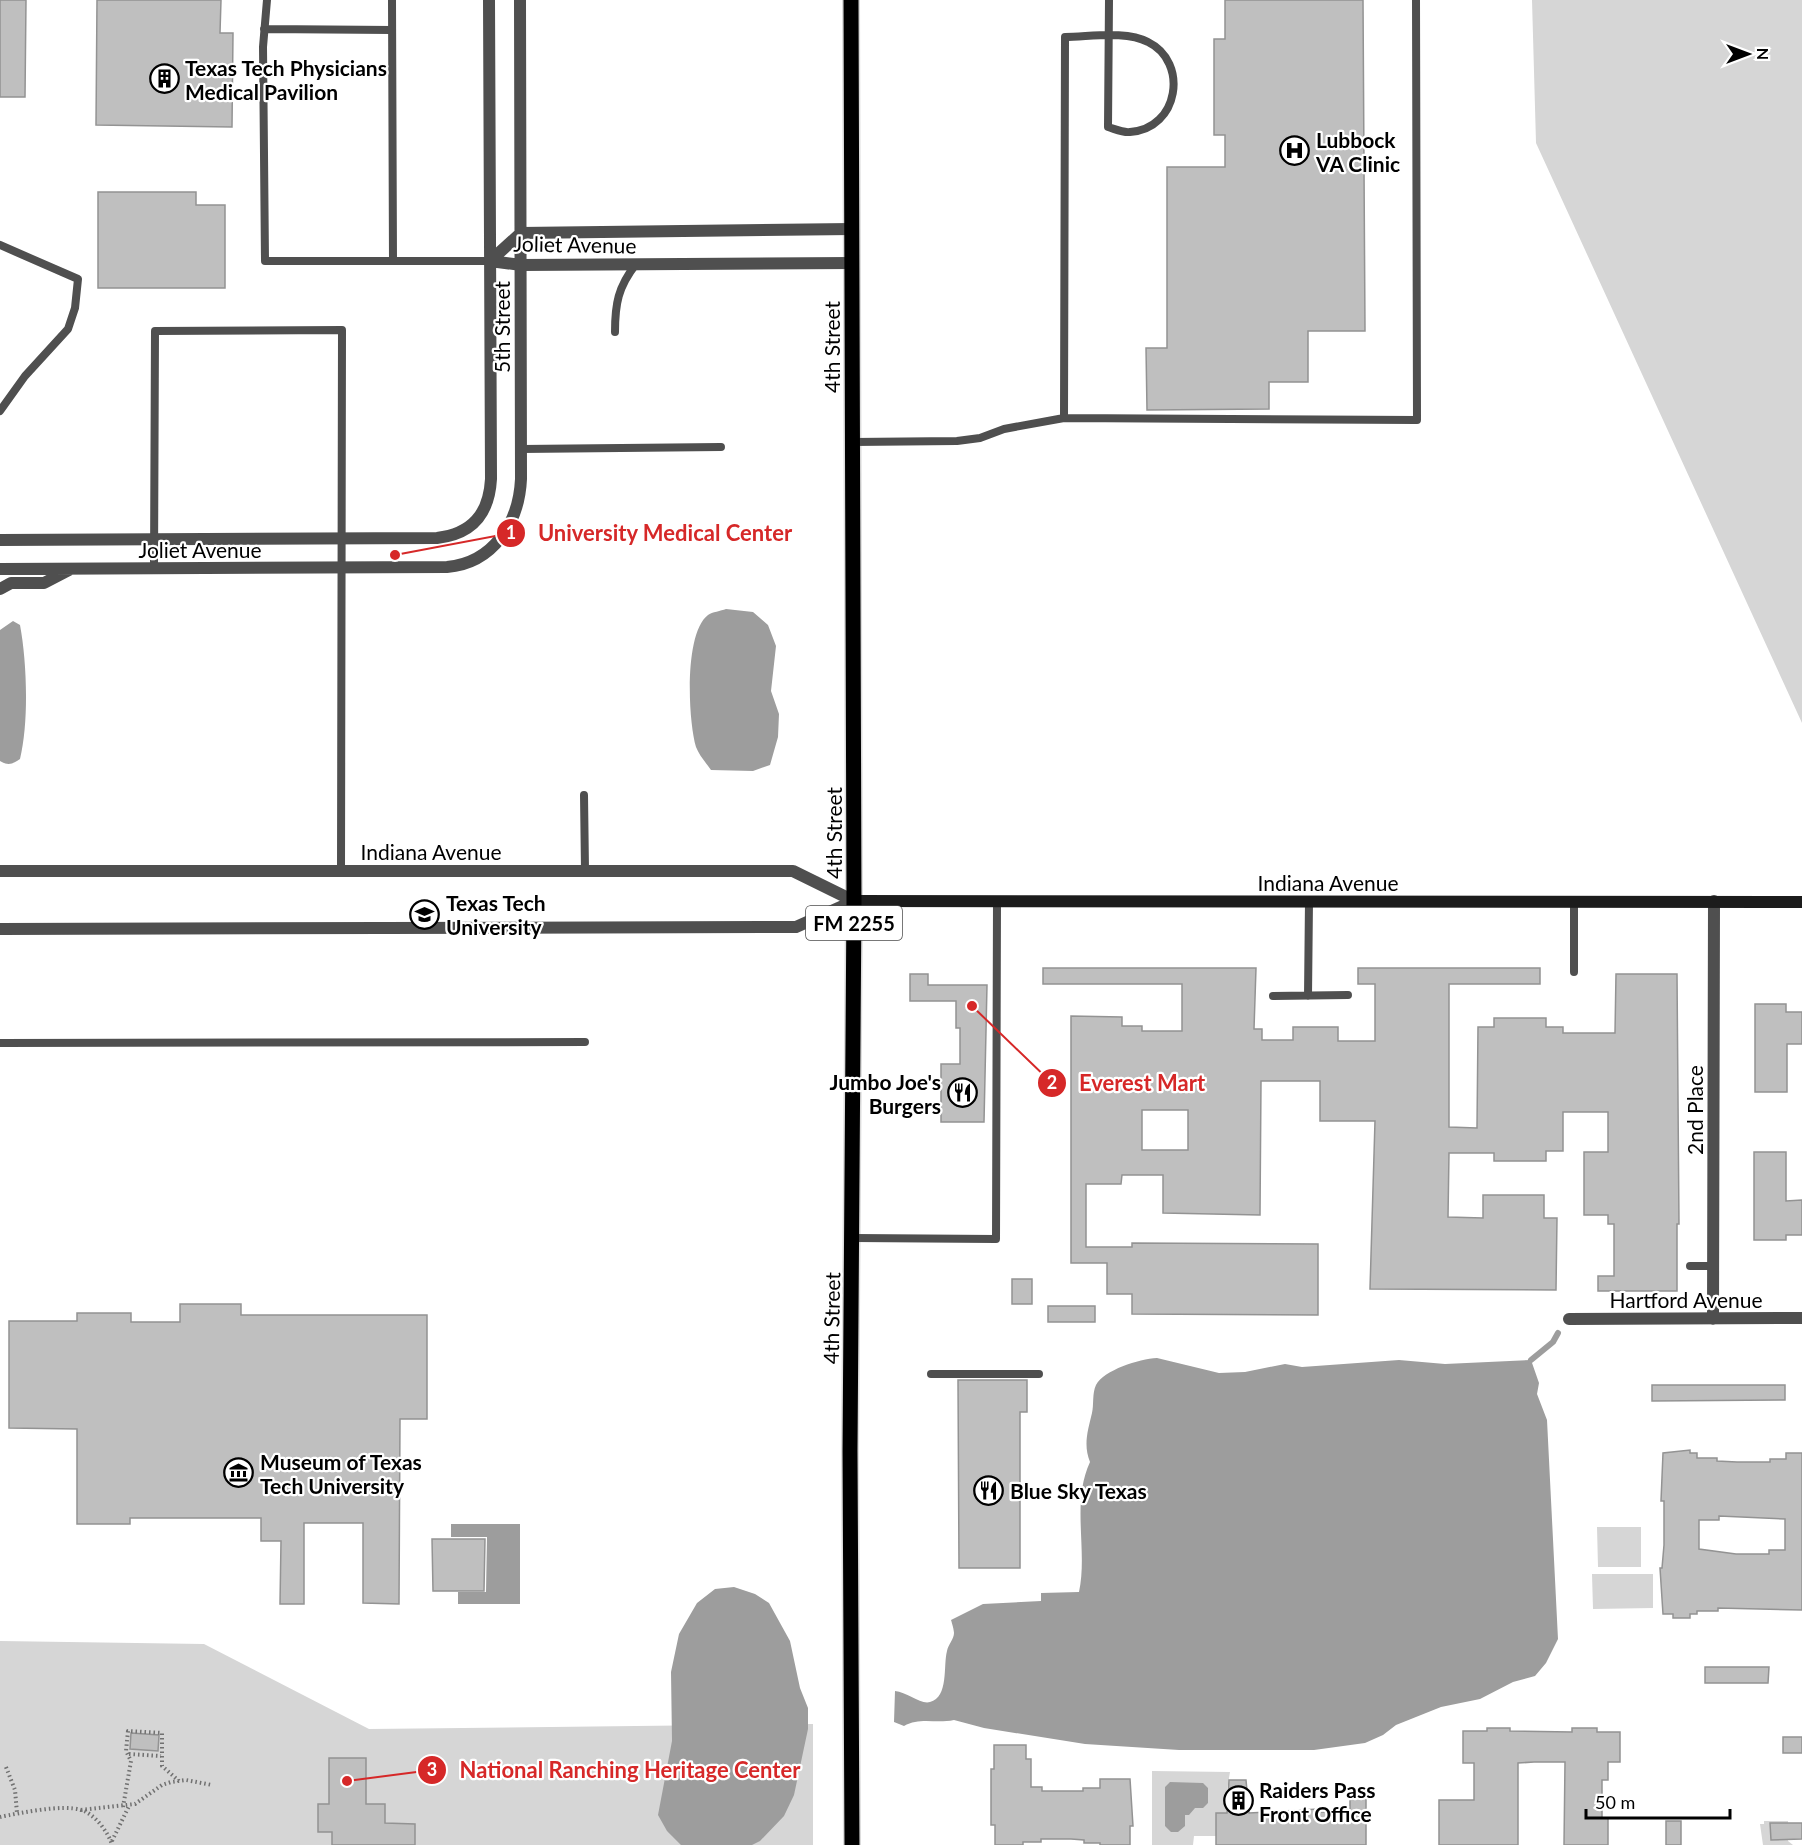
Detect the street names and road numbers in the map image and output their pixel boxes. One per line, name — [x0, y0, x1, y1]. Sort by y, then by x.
street label: Joliet Avenue — [513, 230, 637, 258]
street label: 5th Street — [489, 280, 514, 373]
street label: 4th Street — [819, 300, 844, 393]
street label: Joliet Avenue — [138, 537, 262, 562]
street label: 4th Street — [821, 786, 846, 879]
street label: Indiana Avenue — [360, 839, 502, 864]
street label: Indiana Avenue — [1257, 870, 1399, 895]
road number: FM 2255 — [806, 906, 902, 940]
street label: 2nd Place — [1682, 1065, 1707, 1155]
street label: 4th Street — [818, 1271, 844, 1364]
street label: Hartford Avenue — [1610, 1287, 1762, 1312]

